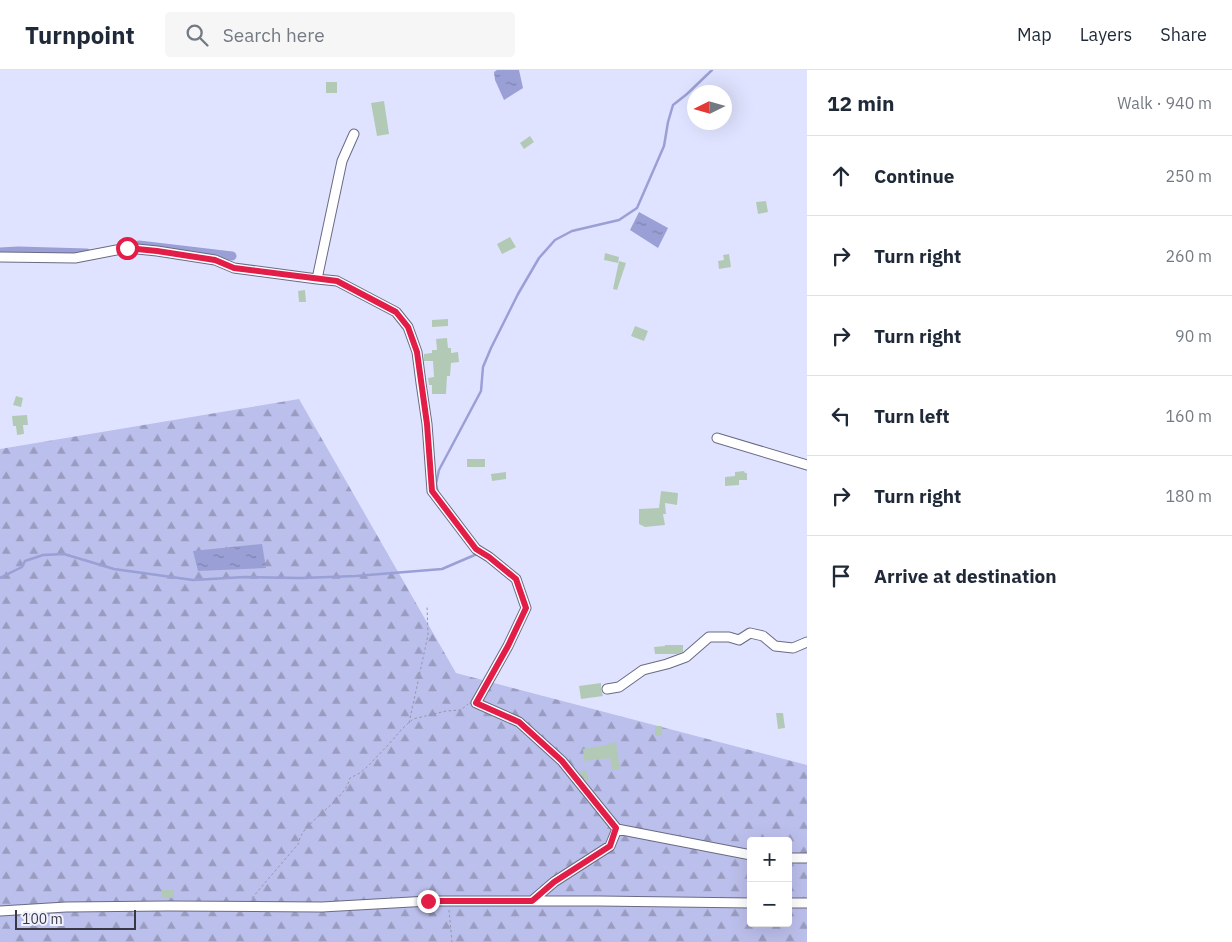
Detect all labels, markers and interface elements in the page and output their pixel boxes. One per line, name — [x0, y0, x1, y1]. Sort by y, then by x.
search box — [165, 12, 515, 57]
text: Turnpoint — [25, 19, 135, 51]
icon: search — [183, 21, 211, 49]
text: Search here — [223, 23, 325, 47]
text: Map — [1017, 23, 1052, 46]
text: Layers — [1080, 23, 1132, 46]
text: Share — [1160, 23, 1207, 46]
north arrow — [687, 85, 732, 130]
text: 12 min — [827, 89, 894, 117]
text: Walk · 940 m — [1117, 93, 1212, 113]
icon: ahead — [827, 162, 855, 190]
text: Continue — [874, 164, 954, 188]
text: 250 m — [1165, 166, 1212, 186]
route start — [116, 237, 139, 260]
icon: right — [827, 242, 855, 270]
text: Turn right — [874, 244, 961, 268]
text: 260 m — [1165, 246, 1212, 266]
icon: right — [827, 322, 855, 350]
text: Turn right — [874, 324, 961, 348]
text: 90 m — [1175, 326, 1212, 346]
icon: left — [827, 402, 855, 430]
text: Turn left — [874, 404, 950, 428]
text: 160 m — [1165, 406, 1212, 426]
icon: right — [827, 482, 855, 510]
text: Turn right — [874, 484, 961, 508]
text: 180 m — [1165, 486, 1212, 506]
icon: arrive — [827, 562, 855, 590]
text: Arrive at destination — [874, 564, 1057, 588]
map controls — [747, 837, 792, 927]
button: + — [747, 837, 792, 882]
button: − — [747, 882, 792, 927]
route end — [417, 890, 440, 913]
scale bar — [15, 907, 136, 930]
text: 100 m — [22, 910, 63, 928]

